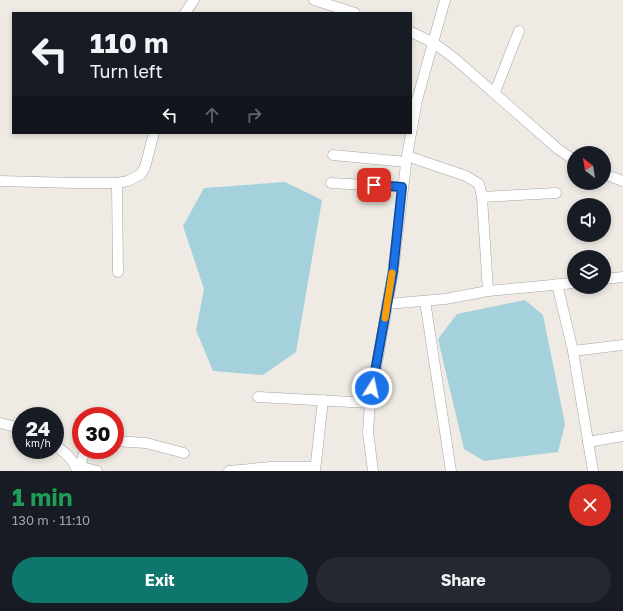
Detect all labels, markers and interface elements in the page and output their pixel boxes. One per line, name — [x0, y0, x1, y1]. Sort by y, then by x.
text: 110 m — [90, 26, 169, 59]
icon: left — [24, 28, 76, 80]
text: Turn left — [90, 60, 163, 82]
icon: left — [159, 104, 181, 126]
icon: ahead — [201, 104, 223, 126]
icon: right — [243, 104, 265, 126]
north arrow — [567, 146, 611, 190]
map controls — [567, 146, 611, 294]
pin — [357, 168, 391, 202]
icon: arrive — [363, 174, 385, 196]
button: sound — [567, 198, 611, 242]
button: layers — [567, 250, 611, 294]
position arrow — [351, 367, 393, 409]
speed limit sign: 30 — [72, 407, 124, 459]
text: 24 — [26, 416, 50, 440]
text: km/h — [25, 437, 51, 449]
text: 1 min — [12, 482, 72, 511]
button: close — [569, 484, 611, 526]
text: 130 m · 11:10 — [12, 512, 90, 528]
button: Exit — [12, 557, 308, 603]
button: Share — [316, 557, 611, 603]

